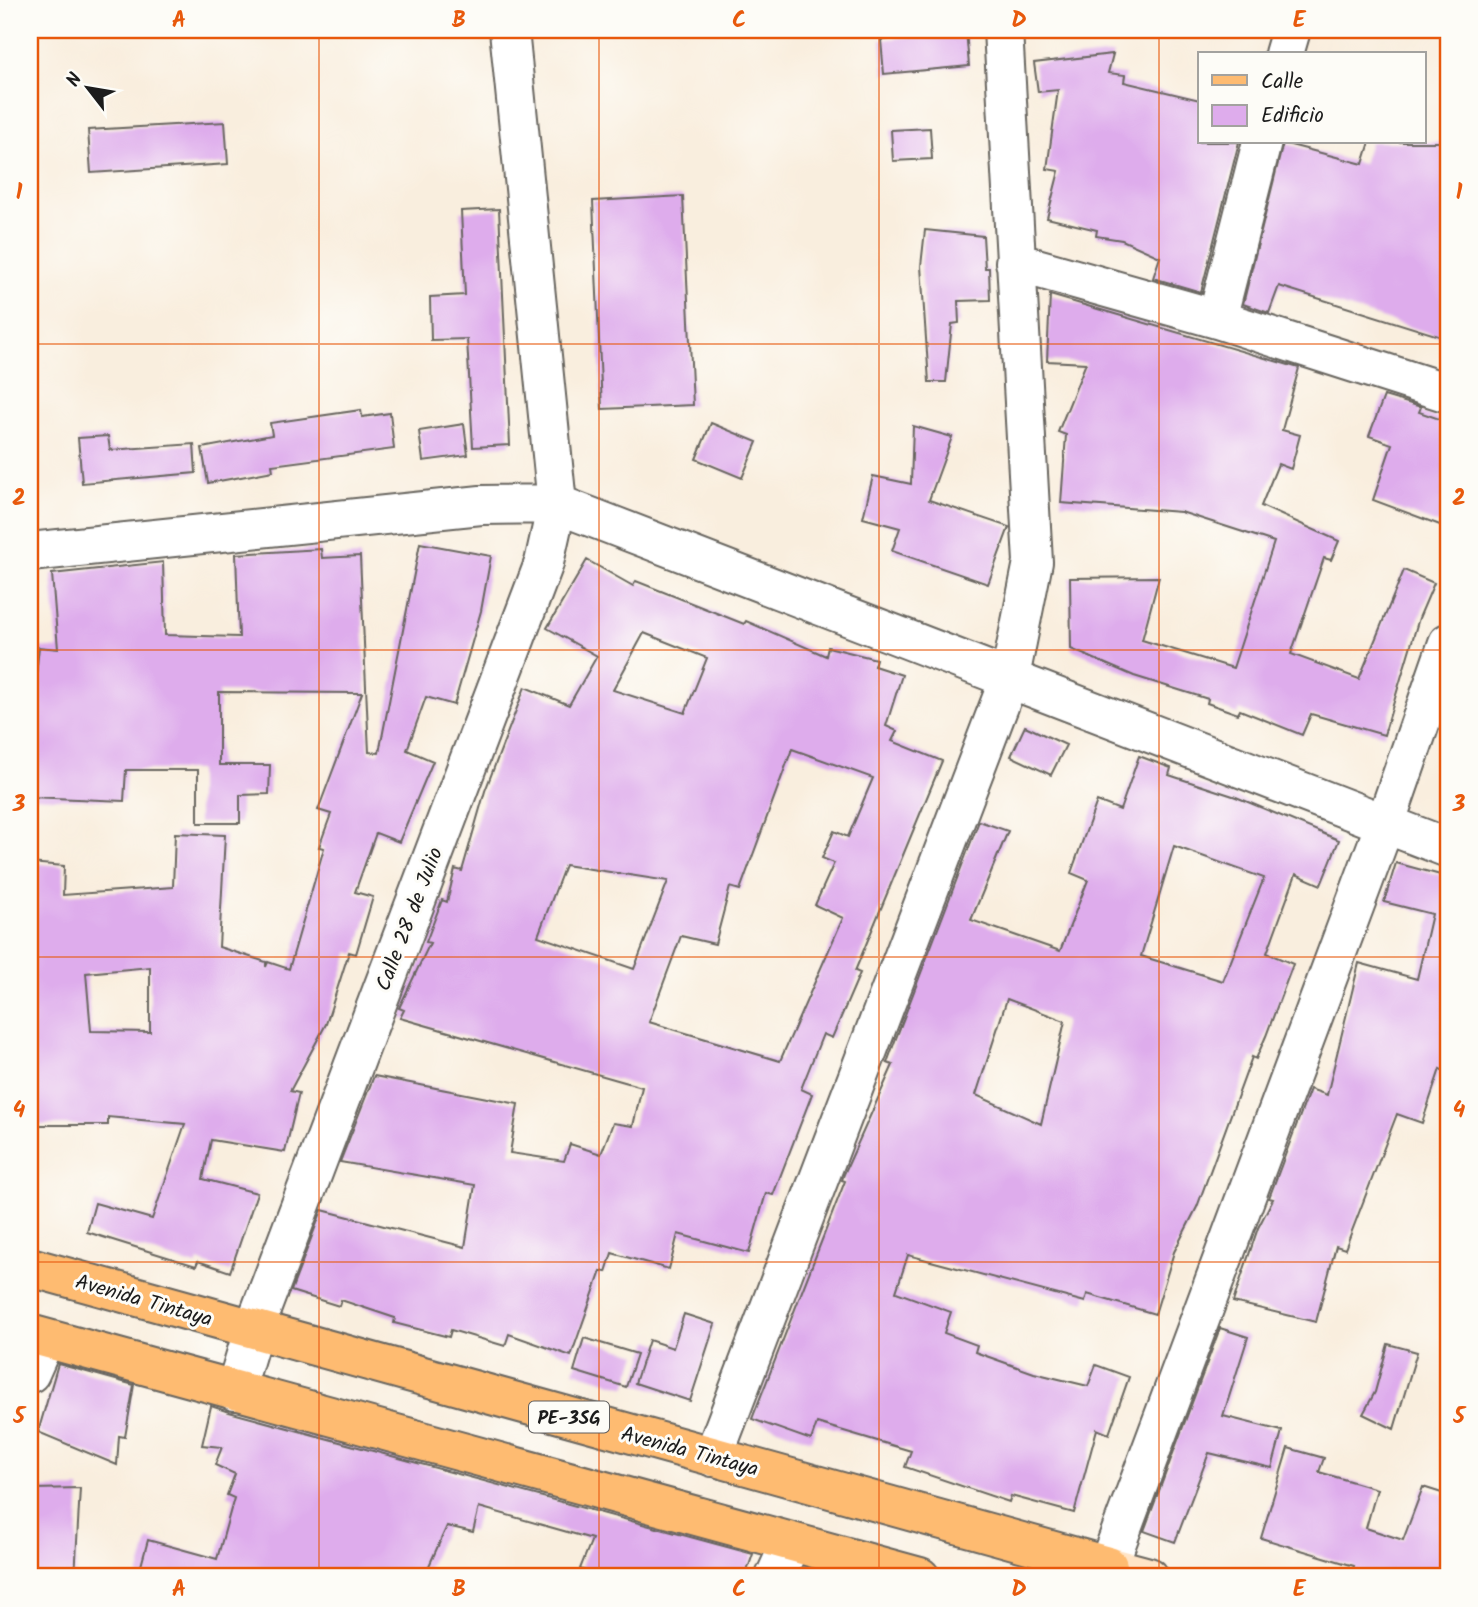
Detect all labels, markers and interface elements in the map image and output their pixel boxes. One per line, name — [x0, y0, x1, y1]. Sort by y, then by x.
text: A — [172, 3, 186, 39]
text: B — [452, 3, 466, 39]
text: C — [732, 3, 746, 39]
text: D — [1011, 3, 1027, 39]
text: E — [1293, 3, 1307, 39]
north arrow — [52, 52, 122, 122]
legend — [1198, 52, 1426, 144]
text: Calle — [1261, 66, 1304, 99]
text: N — [59, 67, 91, 93]
text: Edificio — [1261, 100, 1324, 133]
text: 1 — [16, 175, 23, 211]
text: 1 — [1456, 175, 1463, 211]
text: 2 — [12, 481, 26, 517]
text: 2 — [1452, 481, 1466, 517]
text: 3 — [12, 787, 26, 823]
text: 3 — [1452, 787, 1466, 823]
street label: Calle 28 de Julio — [368, 843, 453, 996]
text: 4 — [13, 1093, 26, 1129]
text: 4 — [1453, 1093, 1466, 1129]
street label: Avenida Tintaya — [71, 1266, 216, 1337]
text: 5 — [12, 1399, 27, 1435]
text: 5 — [1452, 1399, 1467, 1435]
road number: PE-3SG — [529, 1401, 609, 1432]
street label: Avenida Tintaya — [617, 1418, 762, 1487]
text: A — [172, 1572, 186, 1607]
text: B — [452, 1572, 466, 1607]
text: C — [732, 1572, 746, 1607]
text: D — [1011, 1572, 1027, 1607]
text: E — [1293, 1572, 1307, 1607]

